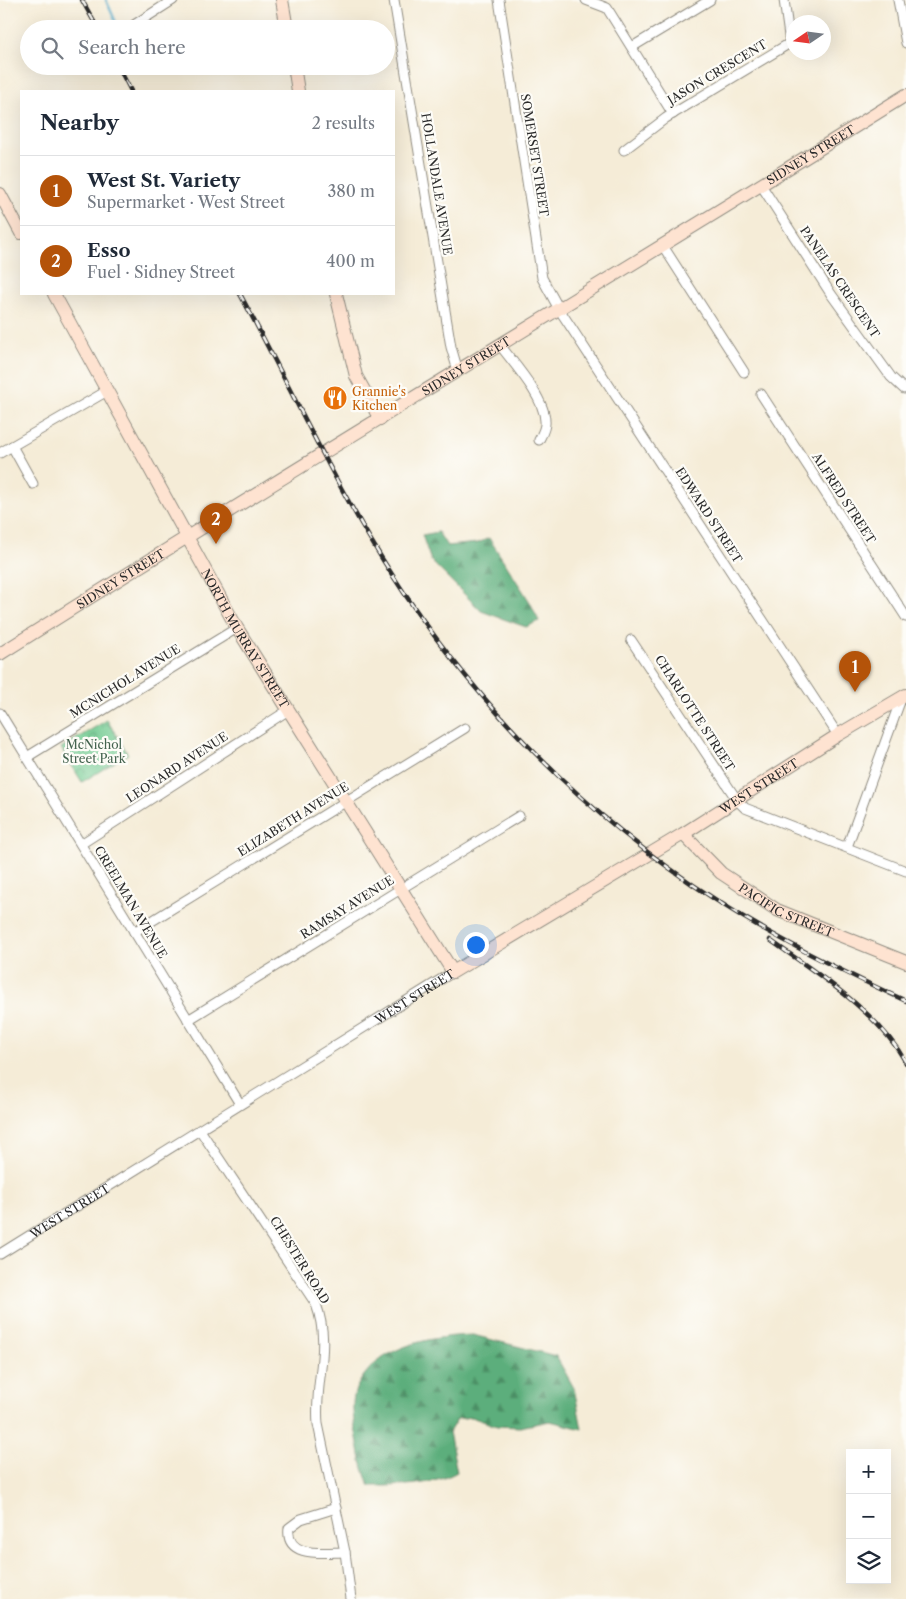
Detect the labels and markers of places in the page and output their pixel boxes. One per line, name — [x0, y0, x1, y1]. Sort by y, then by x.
place label: Grannie's Kitchen — [352, 384, 406, 413]
restaurant icon: Grannie's Kitchen — [322, 385, 348, 411]
pin: 2 — [200, 503, 232, 544]
pin: 1 — [839, 651, 871, 692]

